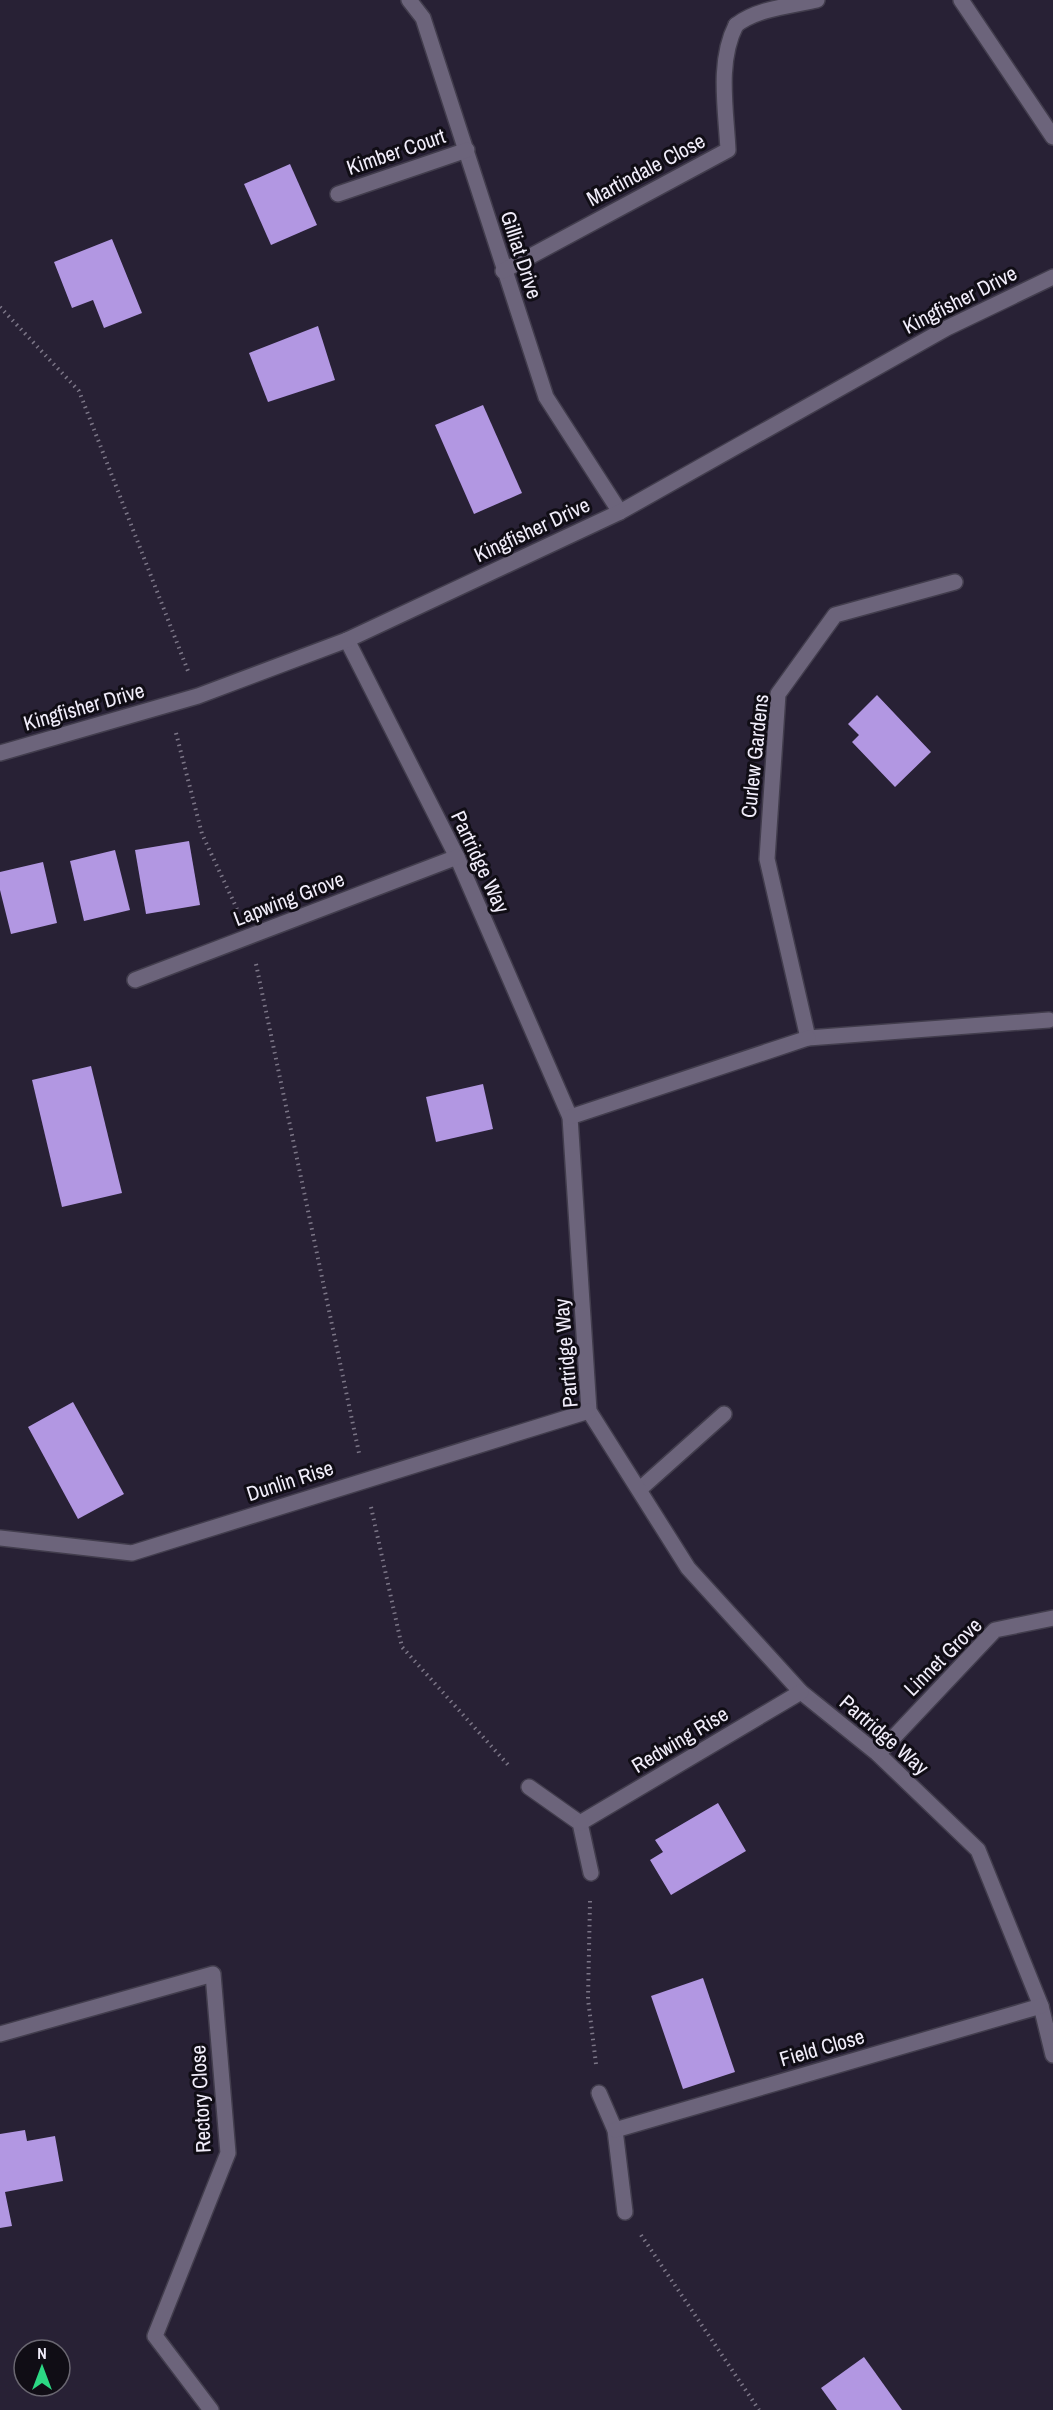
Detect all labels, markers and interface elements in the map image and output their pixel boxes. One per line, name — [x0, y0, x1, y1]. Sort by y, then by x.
street label: Kimber Court — [343, 121, 449, 182]
street label: Martindale Close — [581, 126, 710, 213]
street label: Gilliat Drive — [494, 207, 549, 303]
street label: Kingfisher Drive — [898, 258, 1022, 341]
street label: Kingfisher Drive — [469, 490, 594, 569]
street label: Kingfisher Drive — [20, 675, 148, 738]
street label: Curlew Gardens — [734, 693, 775, 819]
street label: Partridge Way — [444, 806, 517, 918]
street label: Lapwing Grove — [229, 864, 349, 933]
street label: Partridge Way — [546, 1297, 585, 1409]
street label: Dunlin Rise — [243, 1453, 337, 1508]
street label: Linnet Grove — [897, 1611, 988, 1702]
street label: Partridge Way — [834, 1688, 935, 1782]
street label: Redwing Rise — [626, 1699, 734, 1780]
street label: Field Close — [776, 2022, 868, 2073]
street label: Rectory Close — [183, 2044, 218, 2154]
north arrow — [12, 2338, 72, 2398]
text: N — [37, 2342, 47, 2364]

